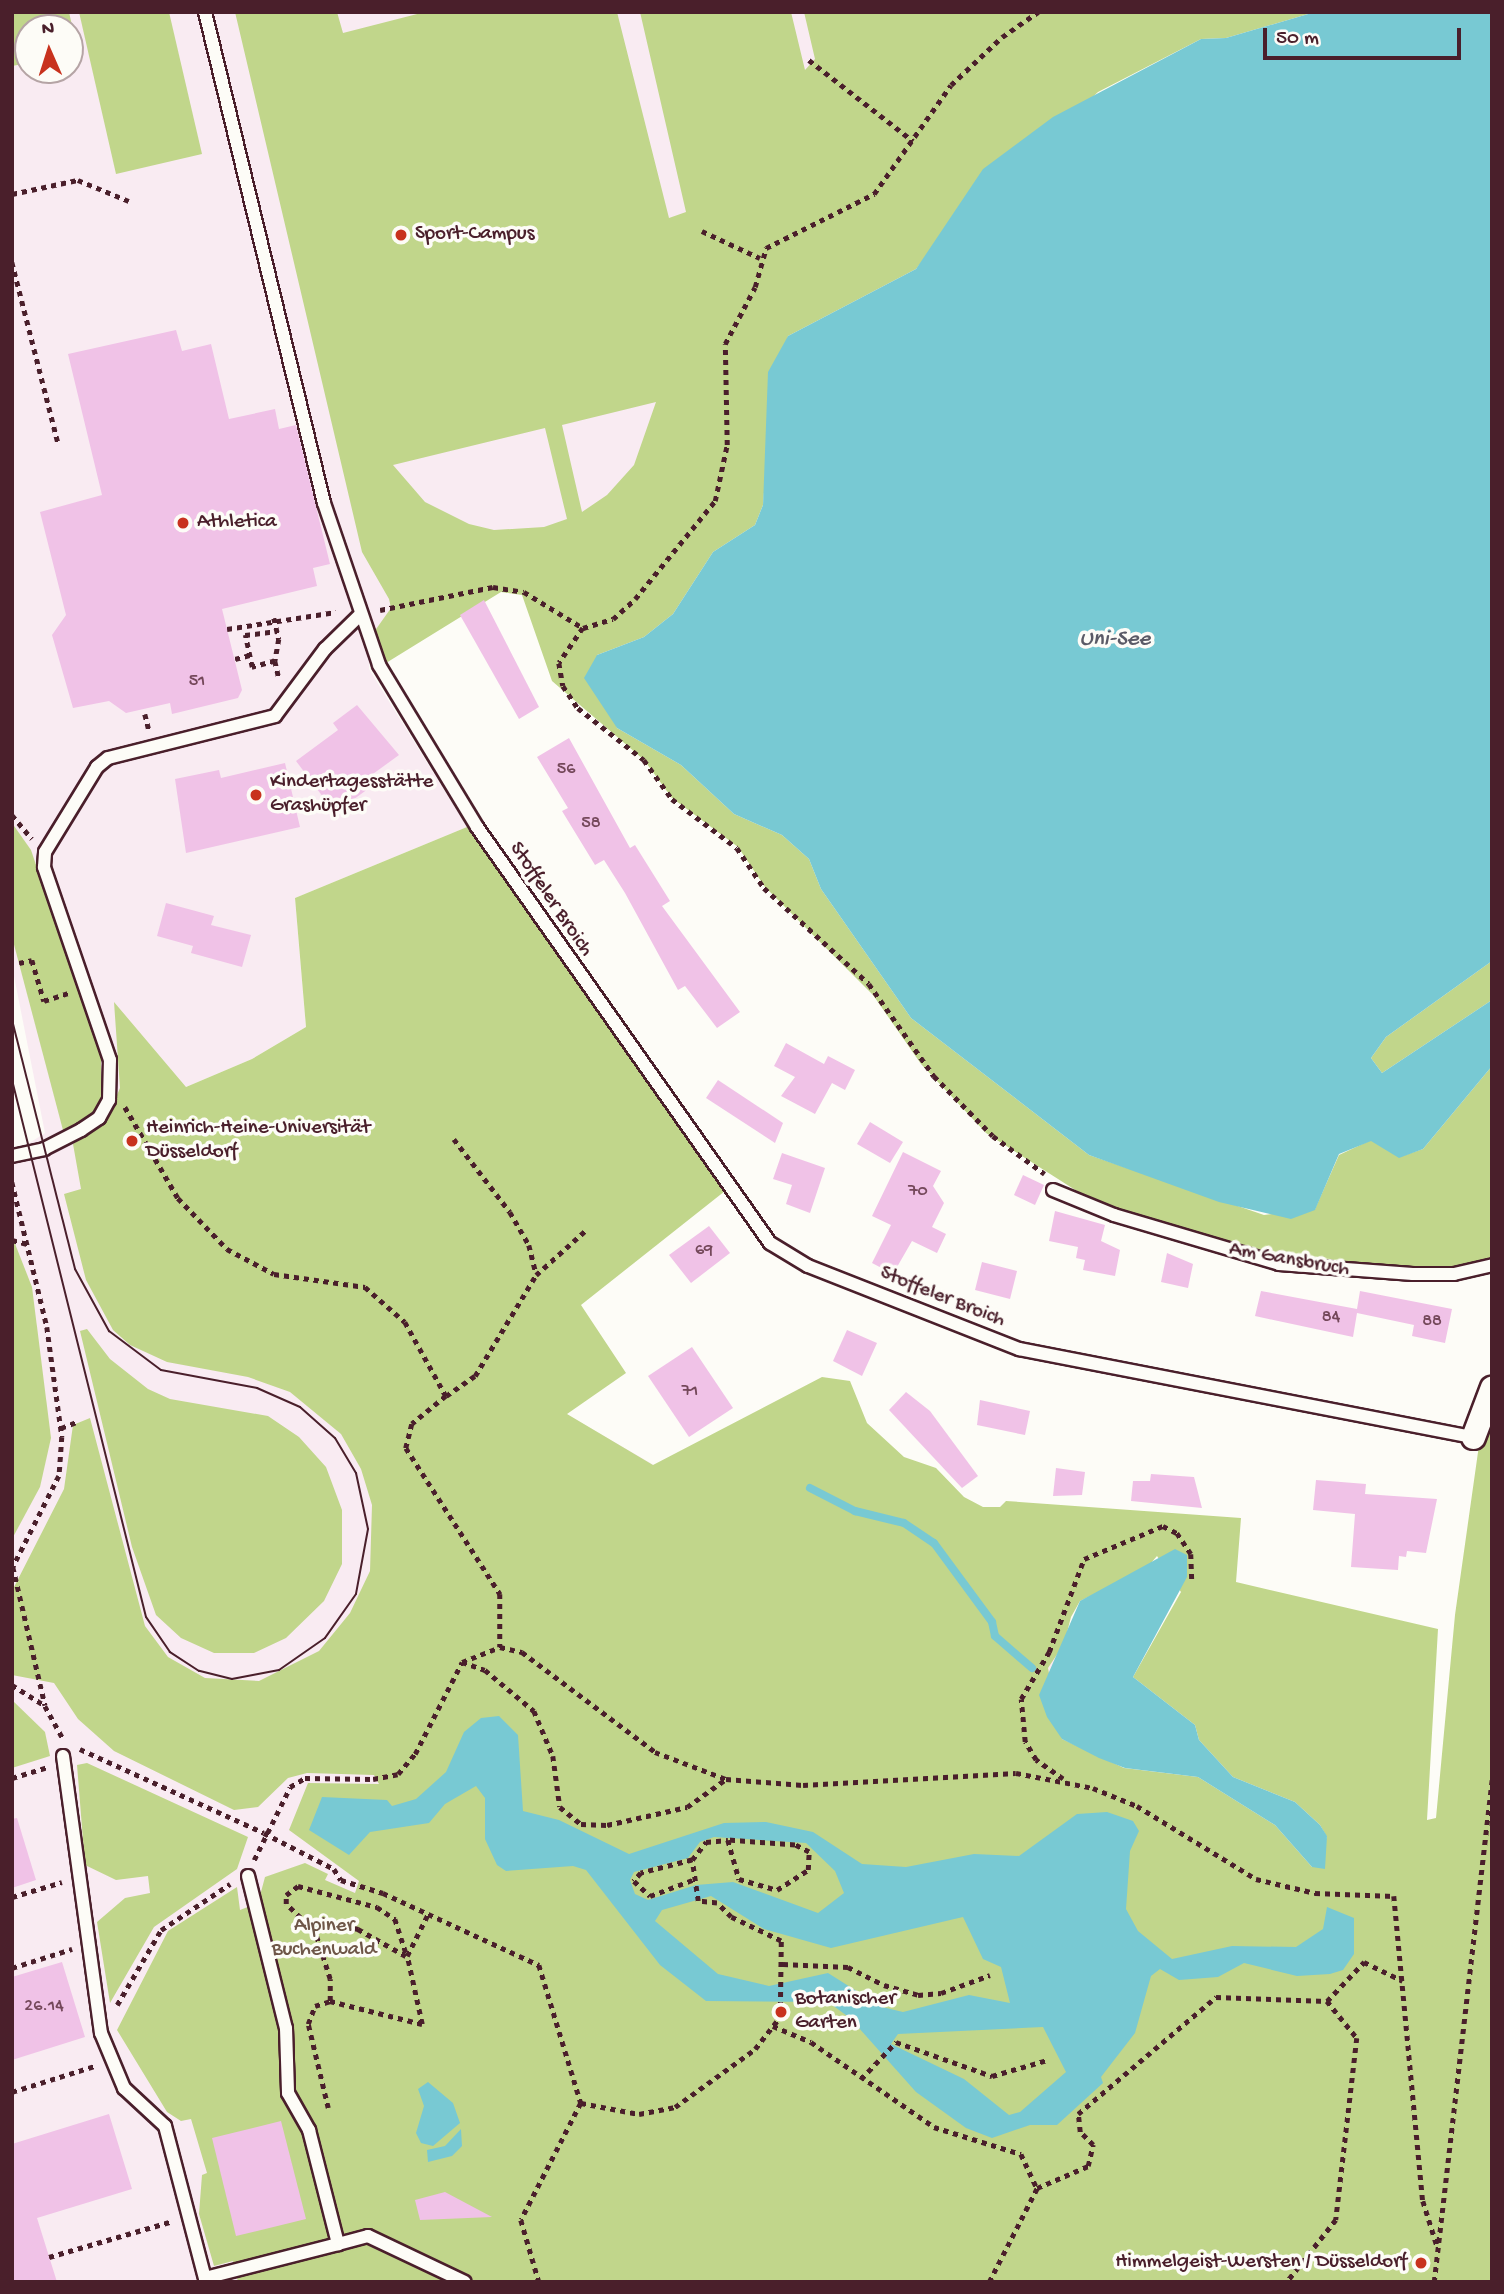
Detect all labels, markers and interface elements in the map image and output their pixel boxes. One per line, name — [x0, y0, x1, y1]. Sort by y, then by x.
north arrow — [14, 14, 84, 84]
scale bar — [1266, 14, 1464, 58]
text: N — [41, 18, 55, 41]
text: 50 m — [1276, 27, 1319, 52]
place label: Sport-Campus — [415, 222, 534, 248]
marker: Sport-Campus — [393, 227, 409, 243]
place label: Athletica — [197, 510, 277, 536]
marker: Athletica — [175, 515, 191, 531]
water label: Uni-See — [1080, 626, 1150, 654]
house number: 51 — [189, 671, 205, 693]
house number: 56 — [557, 759, 575, 781]
place label: Kindertagesstätte Grashüpfer — [270, 770, 433, 820]
marker: Kindertagesstätte Grashüpfer — [248, 787, 264, 803]
house number: 58 — [581, 813, 601, 835]
street label: Stoffeler Broich — [502, 838, 598, 962]
place label: Heinrich-Heine-Universität Düsseldorf — [146, 1116, 370, 1166]
marker: Heinrich-Heine-Universität Düsseldorf — [124, 1133, 140, 1149]
house number: 70 — [908, 1181, 928, 1203]
street label: Am Gansbruch — [1227, 1238, 1351, 1284]
house number: 69 — [695, 1240, 713, 1262]
street label: Stoffeler Broich — [876, 1261, 1008, 1335]
house number: 84 — [1322, 1307, 1340, 1329]
house number: 88 — [1422, 1311, 1442, 1333]
house number: 71 — [682, 1381, 698, 1403]
park label: Alpiner Buchenwald — [272, 1914, 376, 1964]
place label: Botanischer Garten — [795, 1987, 896, 2037]
house number: 26.14 — [24, 1996, 64, 2018]
marker: Botanischer Garten — [773, 2004, 789, 2020]
place label: Himmelgeist-Wersten / Düsseldorf — [1115, 2250, 1407, 2276]
marker: Himmelgeist-Wersten / Düsseldorf — [1413, 2255, 1429, 2271]

